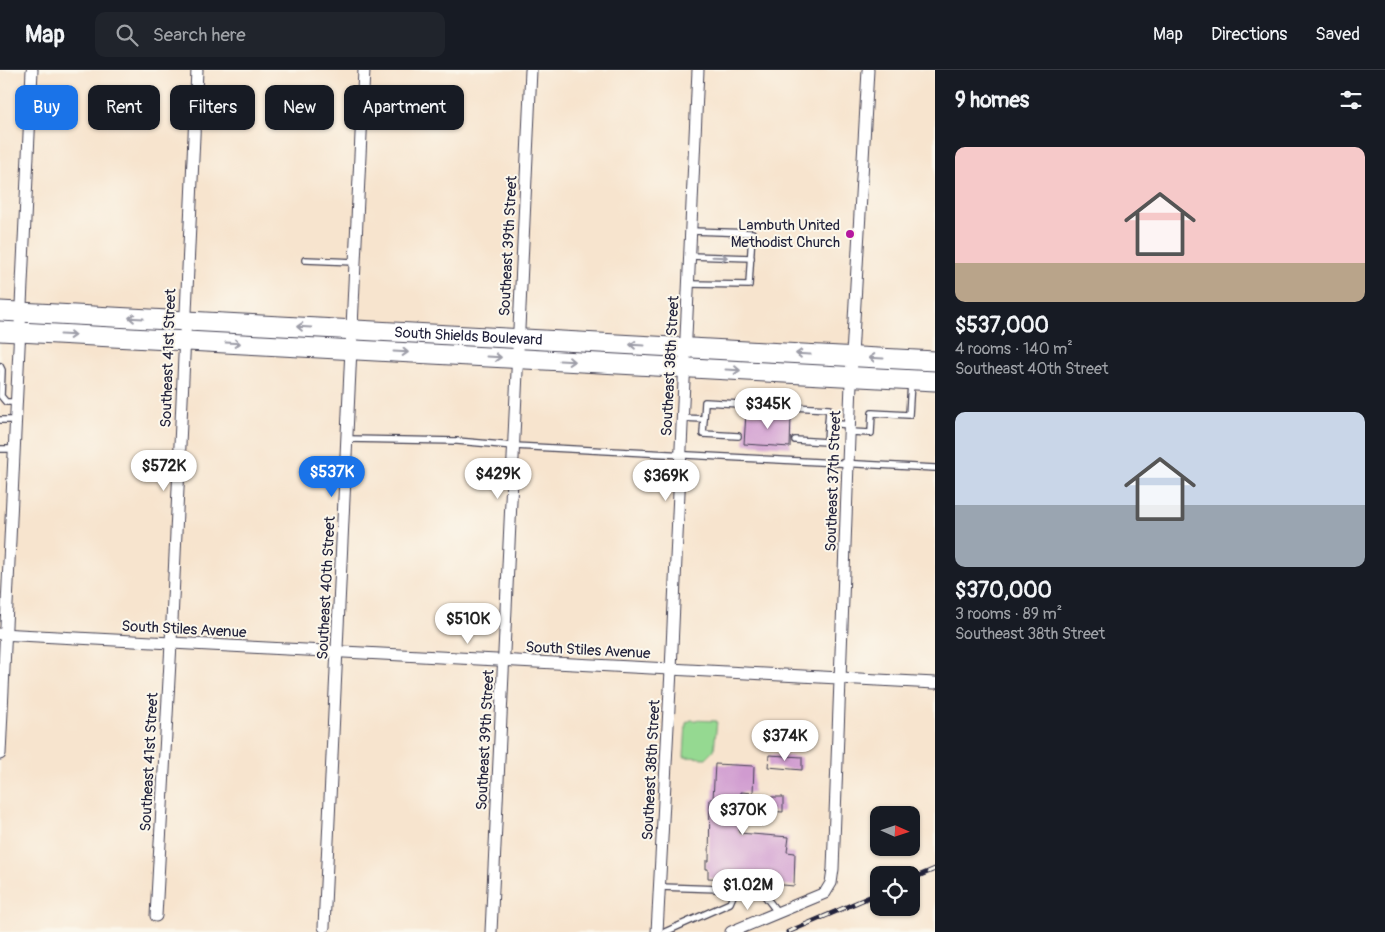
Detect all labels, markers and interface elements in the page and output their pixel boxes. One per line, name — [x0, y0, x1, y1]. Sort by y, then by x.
search box — [95, 12, 445, 57]
text: Map — [25, 20, 65, 49]
icon: search — [113, 21, 141, 49]
text: Search here — [153, 23, 246, 47]
text: Map — [1153, 23, 1183, 46]
text: Directions — [1211, 23, 1287, 46]
text: Saved — [1315, 23, 1360, 46]
chip: Buy — [15, 85, 78, 130]
chip: Rent — [88, 85, 160, 130]
chip: Filters — [170, 85, 255, 130]
chip: New — [265, 85, 334, 130]
chip: Apartment — [344, 85, 464, 130]
icon: filters — [1337, 86, 1365, 114]
text: 9 homes — [955, 87, 1029, 114]
street label: Southeast 39th Street — [495, 174, 522, 317]
icon: home — [1115, 179, 1205, 269]
place label: Lambuth United Methodist Church — [731, 216, 840, 252]
marker: Lambuth United Methodist Church — [844, 228, 856, 240]
one-way arrow — [712, 252, 728, 262]
street label: Southeast 41st Street — [157, 287, 180, 428]
street label: Southeast 38th Street — [657, 294, 684, 437]
text: $537,000 — [955, 312, 1049, 339]
one-way arrow — [128, 314, 144, 323]
one-way arrow — [296, 323, 312, 332]
street label: South Shields Boulevard — [393, 323, 543, 350]
one-way arrow — [60, 330, 76, 339]
one-way arrow — [225, 339, 241, 348]
text: 4 rooms · 140 m² — [955, 339, 1073, 359]
one-way arrow — [629, 341, 645, 350]
one-way arrow — [392, 348, 408, 357]
one-way arrow — [796, 349, 812, 358]
one-way arrow — [486, 353, 502, 362]
one-way arrow — [868, 353, 884, 362]
one-way arrow — [558, 357, 574, 366]
text: Southeast 40th Street — [955, 359, 1108, 379]
one-way arrow — [725, 366, 741, 375]
pin: $345K — [733, 388, 803, 430]
text: $345K — [745, 394, 791, 414]
street label: Southeast 37th Street — [822, 409, 845, 552]
icon: home — [1115, 444, 1205, 534]
pin: $572K — [129, 450, 199, 492]
text: $572K — [142, 456, 186, 476]
pin: $537K — [297, 456, 367, 498]
pin: $429K — [463, 458, 533, 500]
pin: $369K — [631, 460, 701, 502]
text: $537K — [310, 462, 354, 482]
text: $429K — [476, 464, 520, 484]
text: $369K — [644, 466, 688, 486]
street label: Southeast 40th Street — [313, 515, 340, 660]
text: $370,000 — [955, 577, 1052, 604]
pin: $510K — [433, 602, 503, 645]
text: 3 rooms · 89 m² — [955, 604, 1062, 624]
text: $510K — [446, 609, 490, 629]
street label: South Stiles Avenue — [121, 617, 248, 642]
text: Southeast 38th Street — [955, 624, 1105, 644]
street label: South Stiles Avenue — [525, 638, 652, 663]
street label: Southeast 39th Street — [472, 668, 499, 811]
street label: Southeast 41st Street — [136, 691, 163, 832]
street label: Southeast 38th Street — [638, 698, 665, 841]
pin: $374K — [750, 720, 820, 762]
text: $374K — [763, 726, 808, 746]
pin: $370K — [708, 794, 778, 836]
text: $370K — [720, 800, 766, 820]
north arrow — [870, 806, 920, 856]
map controls — [870, 806, 920, 916]
button: locate — [870, 866, 920, 916]
pin: $1.02M — [707, 868, 789, 911]
text: $1.02M — [723, 875, 773, 895]

